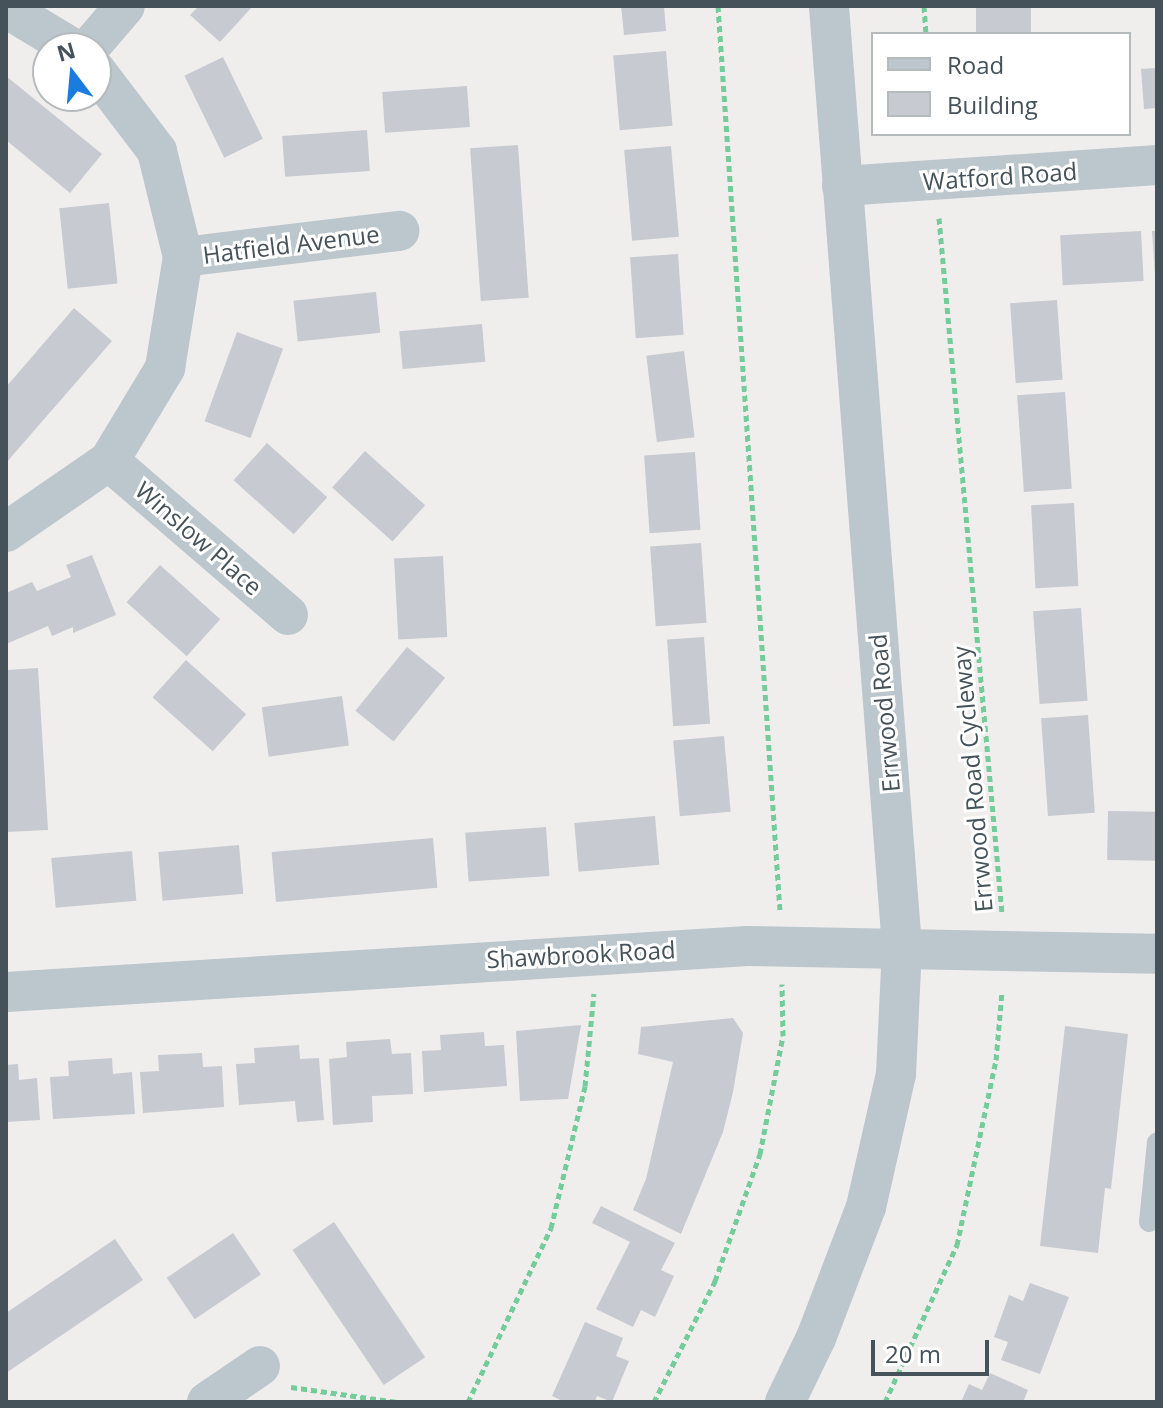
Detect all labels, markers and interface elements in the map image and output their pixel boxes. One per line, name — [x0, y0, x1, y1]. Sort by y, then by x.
north arrow — [32, 32, 112, 112]
legend — [871, 32, 1131, 136]
text: N — [53, 34, 79, 68]
text: Road — [947, 48, 1004, 81]
text: Building — [947, 88, 1038, 121]
street label: Watford Road — [922, 156, 1078, 196]
street label: Hatfield Avenue — [201, 219, 381, 269]
street label: Winslow Place — [130, 475, 268, 601]
street label: Errwood Road — [863, 633, 905, 793]
street label: Errwood Road Cycleway — [946, 645, 998, 913]
street label: Shawbrook Road — [486, 935, 676, 973]
scale bar — [875, 1324, 993, 1374]
text: 20 m — [885, 1337, 941, 1370]

